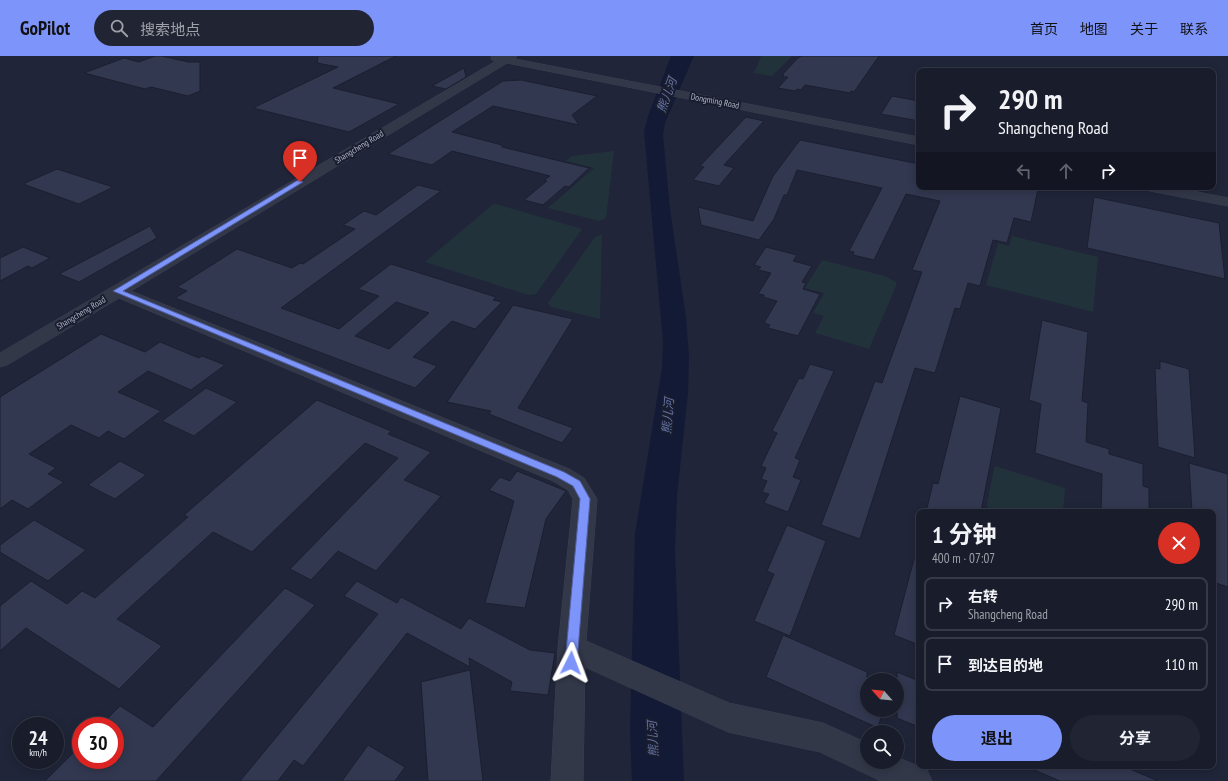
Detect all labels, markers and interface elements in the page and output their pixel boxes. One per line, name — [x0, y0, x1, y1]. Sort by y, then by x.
search box — [94, 10, 374, 46]
text: GoPilot — [20, 16, 70, 40]
icon: search — [108, 17, 130, 39]
text: 搜索地点 — [140, 20, 200, 39]
text: 首页 — [1030, 20, 1058, 38]
text: 地图 — [1080, 20, 1108, 38]
text: 关于 — [1130, 20, 1158, 38]
text: 联系 — [1180, 20, 1208, 38]
water label: 熊儿河 — [653, 73, 680, 114]
text: 290 m — [998, 80, 1062, 117]
icon: right — [932, 84, 984, 136]
street label: Dongming Road — [690, 90, 740, 111]
text: Shangcheng Road — [998, 116, 1108, 139]
street label: Shangcheng Road — [332, 128, 385, 166]
pin — [283, 141, 317, 182]
icon: arrive — [289, 147, 311, 169]
icon: left — [1013, 160, 1035, 182]
icon: ahead — [1055, 160, 1077, 182]
icon: right — [1097, 160, 1119, 182]
street label: Shangcheng Road — [54, 294, 107, 332]
water label: 熊儿河 — [658, 395, 677, 435]
text: 1 分钟 — [932, 519, 996, 550]
button: close — [1158, 522, 1200, 564]
text: 400 m · 07:07 — [932, 550, 995, 567]
text: 右转 — [968, 587, 998, 606]
icon: right — [934, 593, 956, 615]
text: 290 m — [1165, 595, 1198, 614]
text: Shangcheng Road — [968, 606, 1048, 623]
position arrow — [550, 642, 592, 684]
icon: arrive — [934, 653, 956, 675]
text: 110 m — [1165, 655, 1198, 674]
text: 到达目的地 — [968, 656, 1043, 675]
north arrow — [860, 673, 904, 717]
map controls — [860, 673, 904, 769]
button: 退出 — [932, 715, 1062, 761]
button: 分享 — [1070, 715, 1200, 761]
speed limit sign: 30 — [72, 717, 124, 769]
water label: 熊儿河 — [644, 719, 661, 757]
text: 24 — [28, 725, 48, 751]
button: search — [860, 725, 904, 769]
text: km/h — [29, 746, 47, 759]

